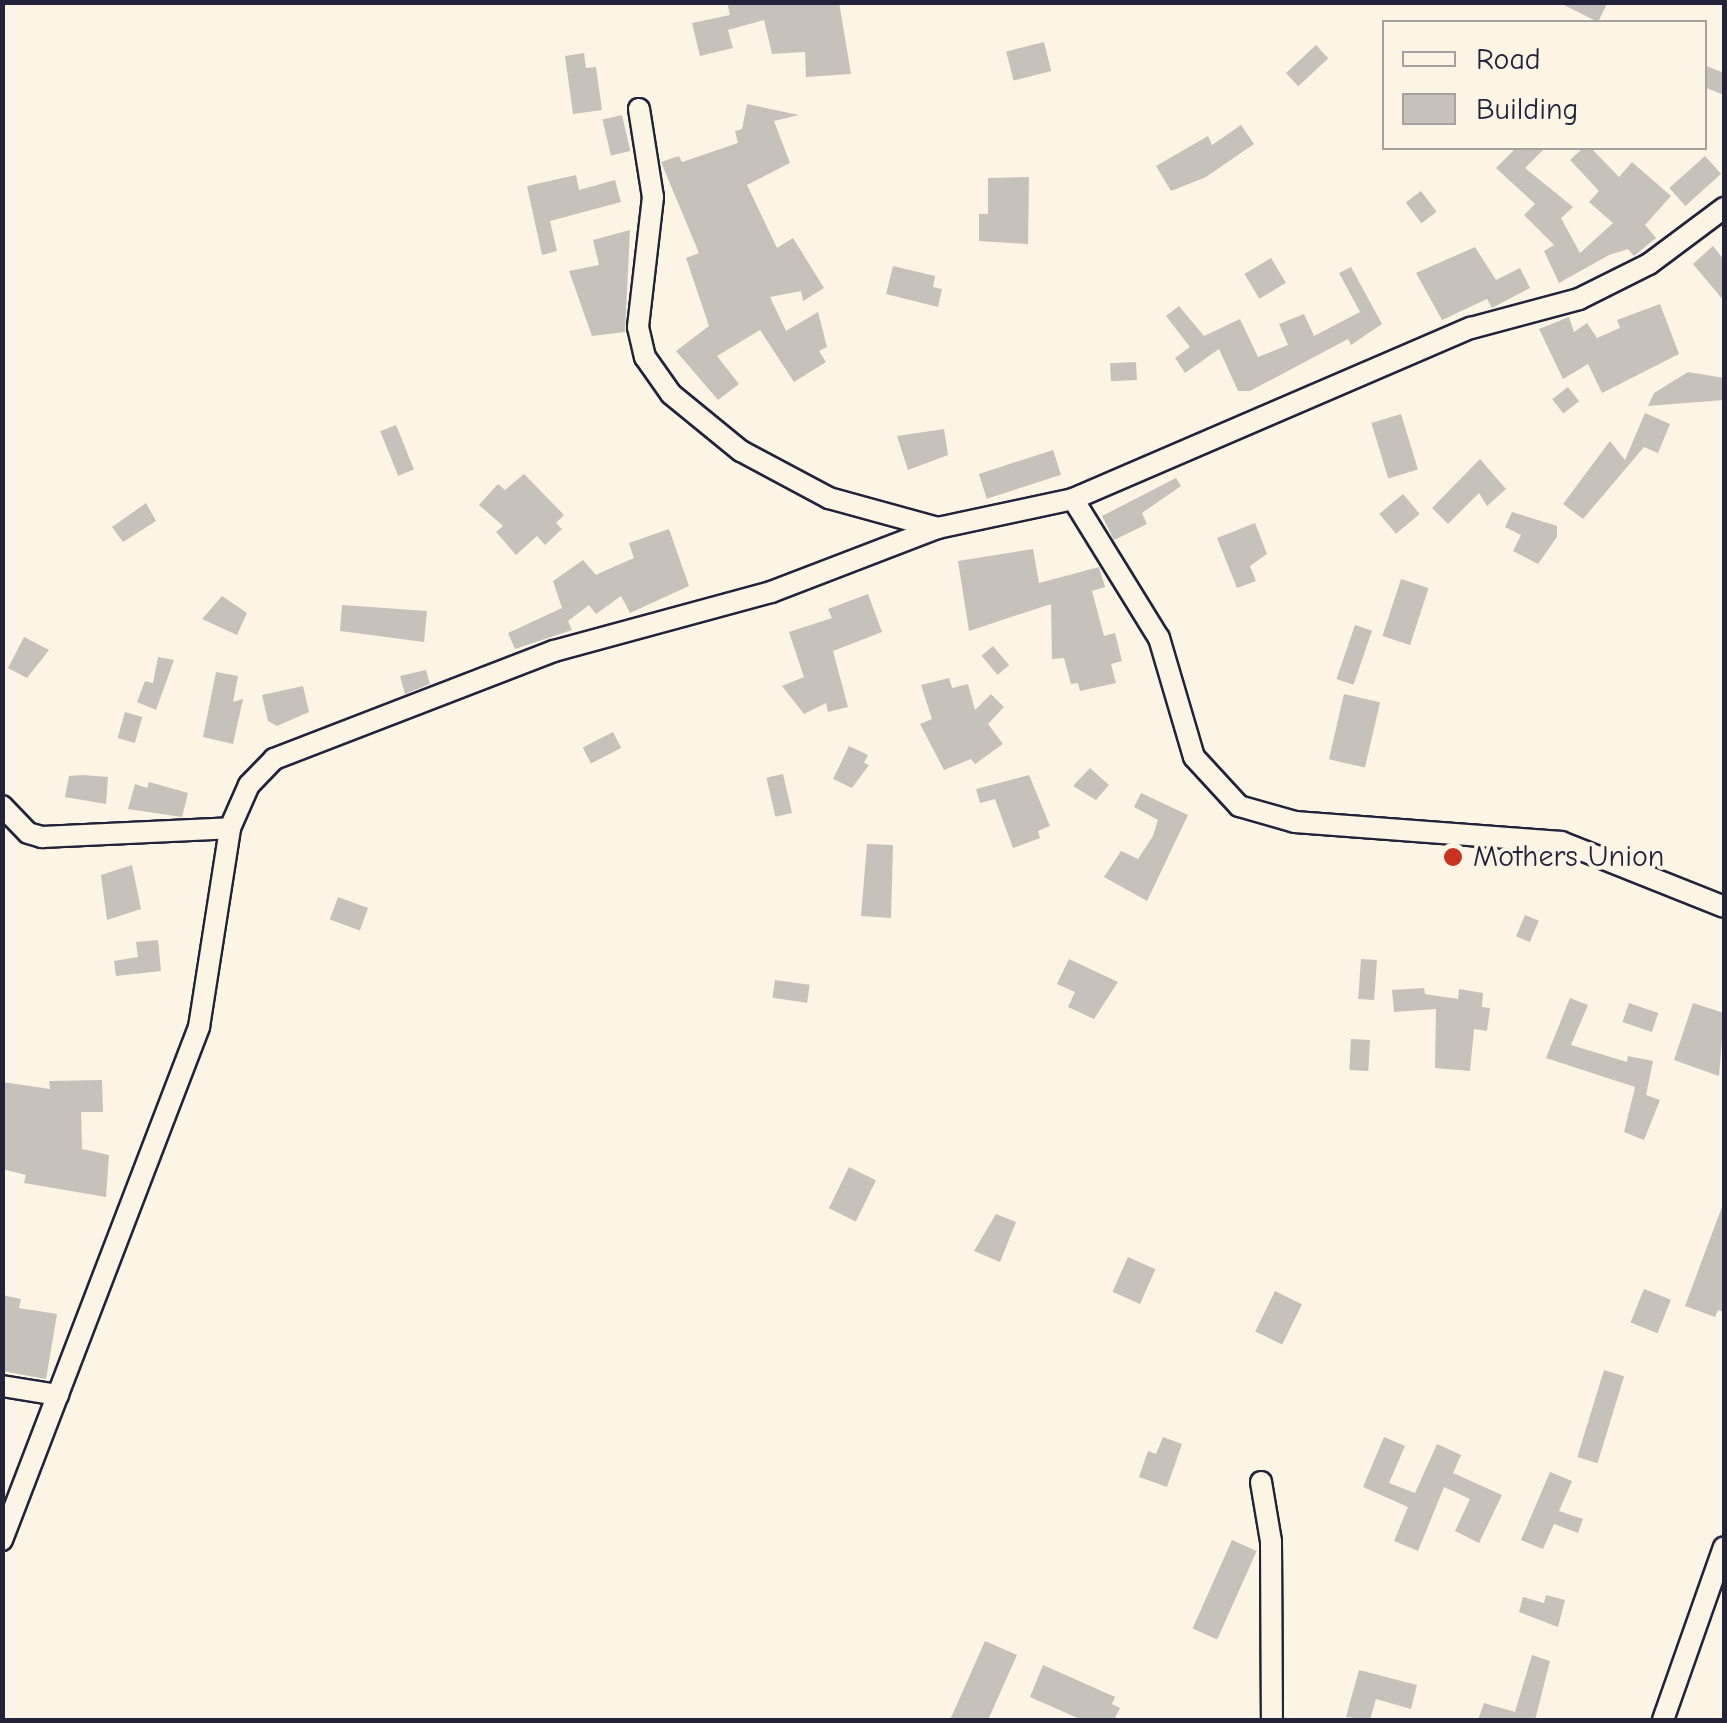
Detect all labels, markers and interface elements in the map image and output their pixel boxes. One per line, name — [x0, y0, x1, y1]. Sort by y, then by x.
legend — [1382, 20, 1707, 150]
text: Road — [1476, 42, 1541, 77]
text: Building — [1476, 92, 1579, 127]
place label: Mothers Union — [1473, 839, 1664, 875]
marker: Mothers Union — [1442, 846, 1464, 868]

